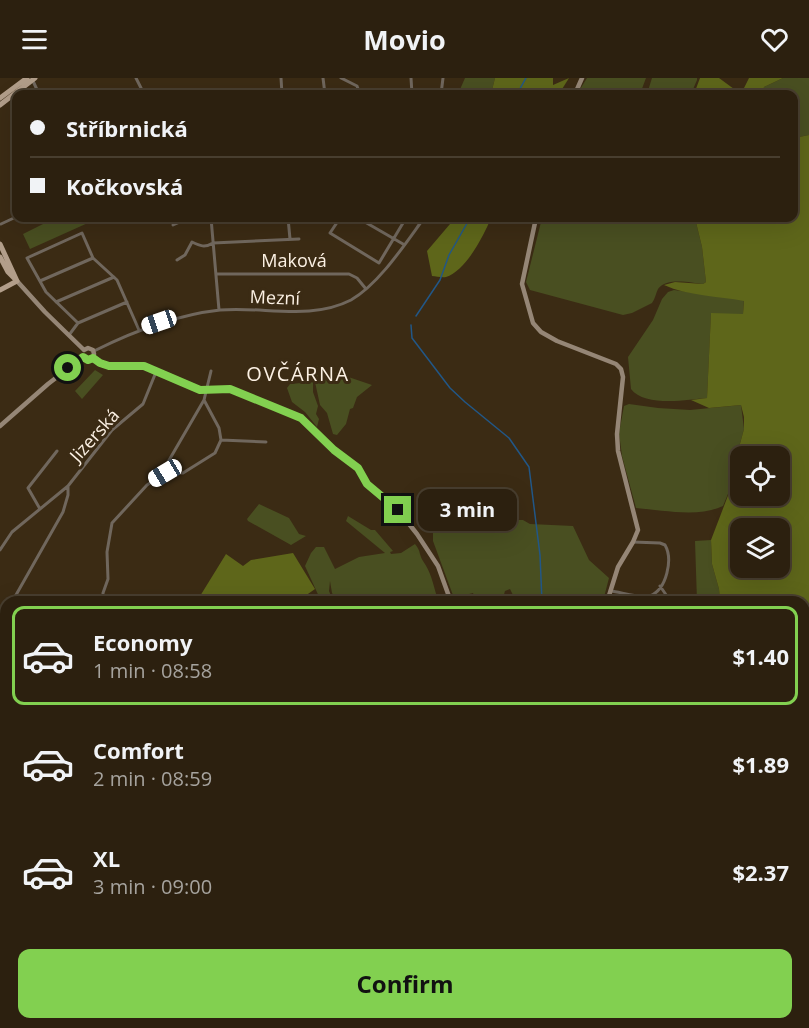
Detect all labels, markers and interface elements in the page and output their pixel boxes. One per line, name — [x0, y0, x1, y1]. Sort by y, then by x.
text: Movio — [363, 21, 446, 58]
icon: menu — [18, 23, 51, 56]
icon: heart — [758, 23, 791, 56]
text: Stříbrnická — [66, 113, 188, 143]
text: Kočkovská — [66, 171, 183, 201]
street label: Maková — [261, 248, 327, 272]
street label: Mezní — [249, 284, 301, 310]
car — [139, 308, 179, 336]
route start — [54, 354, 81, 381]
district label: OVČÁRNA — [246, 360, 350, 387]
street label: Jizerská — [63, 403, 124, 468]
map controls — [730, 446, 790, 578]
button: locate — [730, 446, 790, 506]
car — [145, 456, 185, 490]
callout: 3 min — [419, 489, 518, 531]
route end — [384, 496, 411, 523]
text: 3 min — [440, 496, 495, 523]
button: layers — [730, 518, 790, 578]
text: Economy — [93, 627, 192, 657]
icon: car — [21, 629, 75, 683]
text: $1.40 — [732, 641, 789, 671]
text: 1 min · 08:58 — [93, 657, 212, 684]
text: Comfort — [93, 735, 184, 765]
icon: car — [21, 737, 75, 791]
text: $1.89 — [732, 749, 789, 779]
text: 2 min · 08:59 — [93, 765, 212, 792]
text: XL — [93, 843, 120, 873]
icon: car — [21, 845, 75, 899]
text: $2.37 — [732, 857, 789, 887]
text: 3 min · 09:00 — [93, 873, 212, 900]
button: Confirm — [18, 949, 792, 1018]

